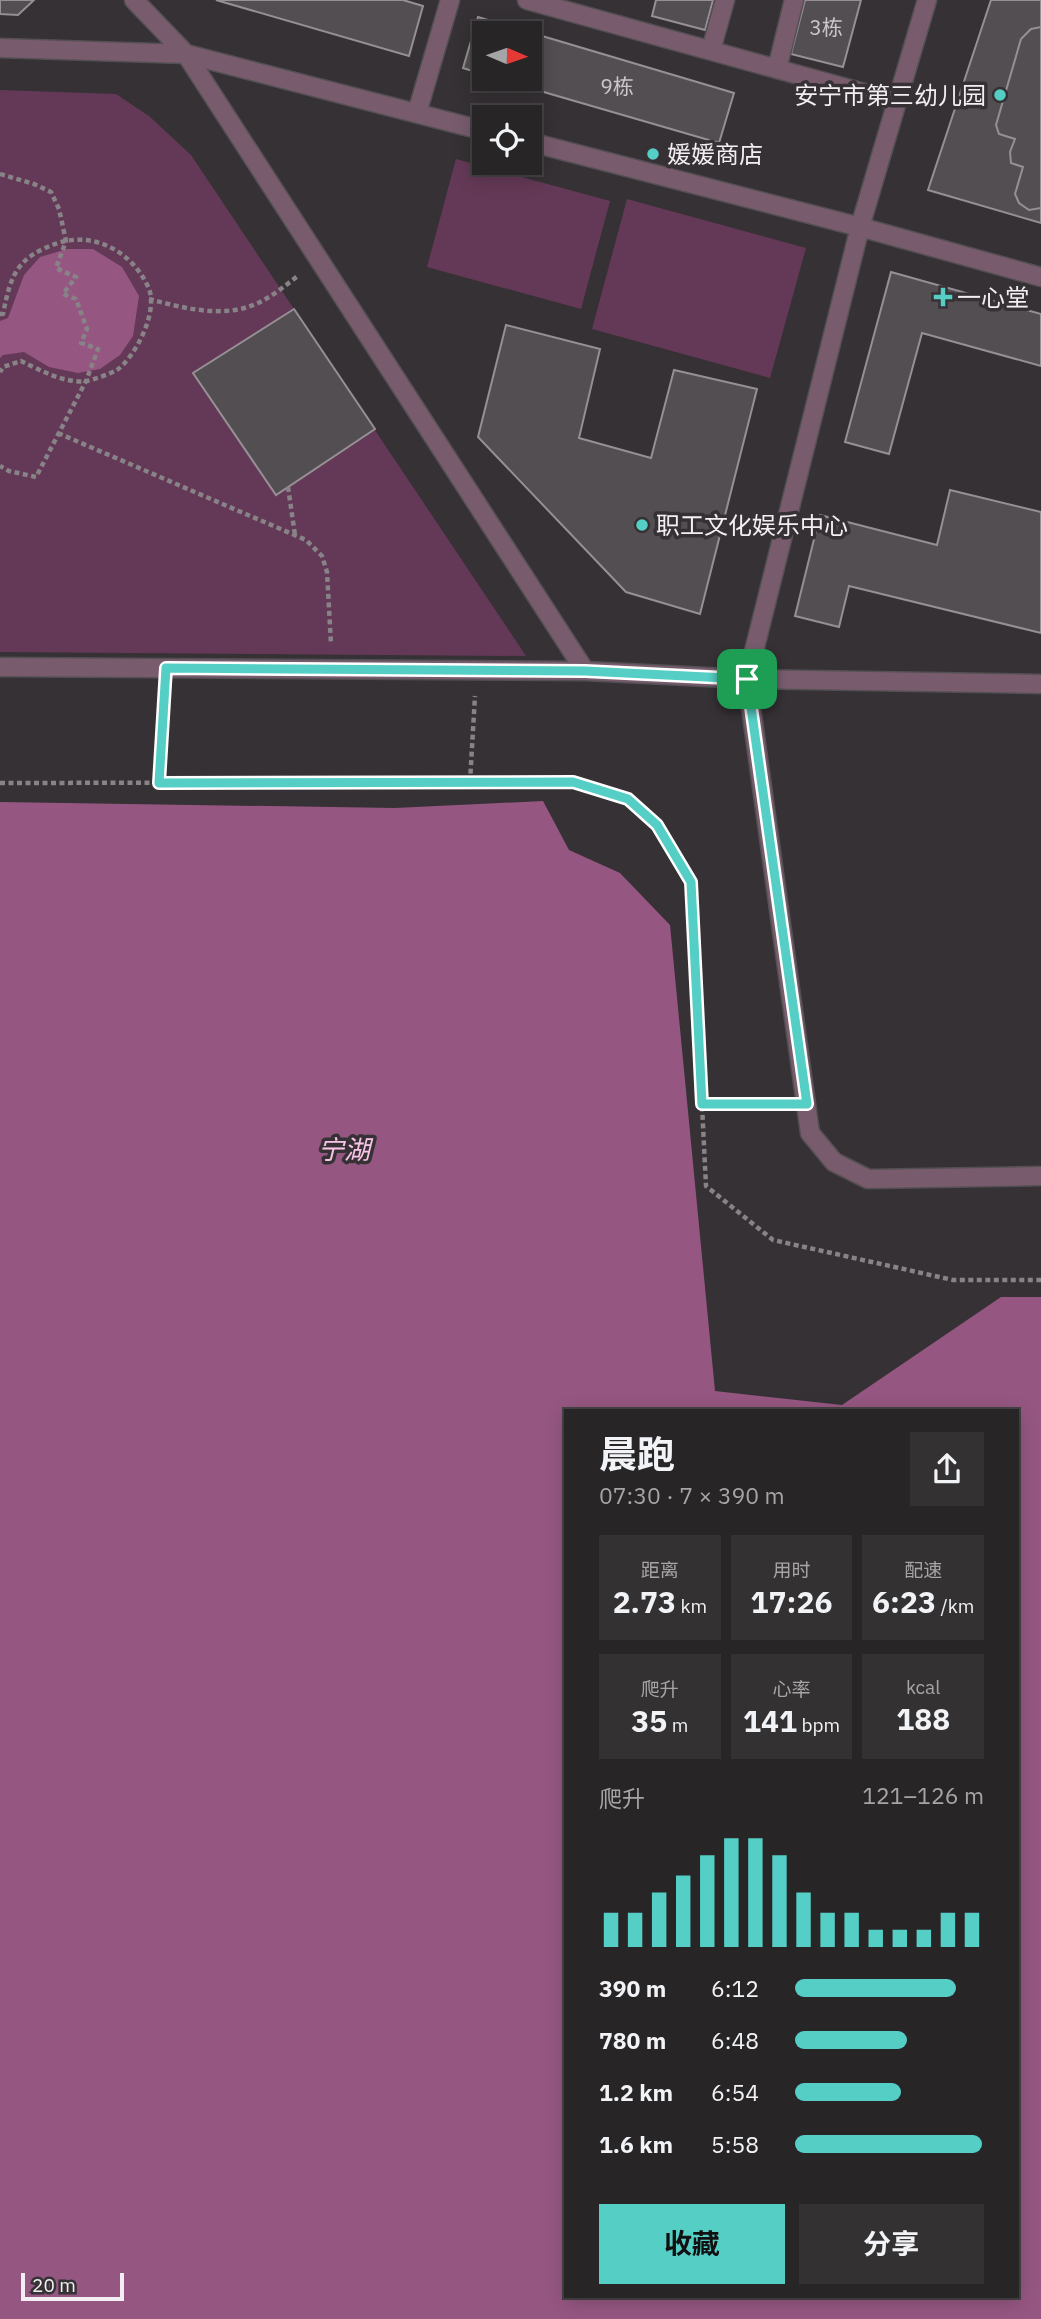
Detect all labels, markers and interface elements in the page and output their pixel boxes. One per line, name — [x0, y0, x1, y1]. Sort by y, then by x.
house number: 3栋 — [809, 13, 843, 41]
north arrow — [472, 21, 542, 91]
map controls — [472, 21, 542, 175]
house number: 9栋 — [600, 72, 634, 100]
place label: 安宁市第三幼儿园 — [794, 79, 986, 111]
marker: 安宁市第三幼儿园 — [992, 87, 1008, 103]
button: locate — [472, 105, 542, 175]
place label: 媛媛商店 — [667, 138, 763, 170]
marker: 媛媛商店 — [645, 146, 661, 162]
place label: 一心堂 — [957, 281, 1029, 313]
marker: 一心堂 — [935, 289, 951, 305]
place label: 职工文化娱乐中心 — [656, 509, 848, 541]
marker: 职工文化娱乐中心 — [634, 517, 650, 533]
pin — [717, 649, 777, 709]
icon: arrive — [728, 660, 766, 698]
water label: 宁湖 — [318, 1132, 374, 1166]
text: 晨跑 — [599, 1429, 675, 1478]
button: share — [910, 1432, 984, 1506]
text: 07:30 · 7 × 390 m — [599, 1480, 785, 1510]
text: 距离 — [641, 1558, 679, 1582]
text: 用时 — [772, 1558, 811, 1582]
text: 配速 — [904, 1558, 942, 1582]
text: 2.73 — [613, 1582, 676, 1621]
text: 17:26 — [751, 1582, 832, 1621]
text: 6:23 — [872, 1582, 936, 1621]
text: km — [676, 1594, 707, 1618]
text: /km — [936, 1594, 974, 1618]
text: kcal — [906, 1675, 940, 1699]
text: 爬升 — [641, 1677, 679, 1701]
text: 心率 — [772, 1677, 811, 1701]
text: 188 — [896, 1699, 950, 1738]
text: 35 — [631, 1701, 667, 1740]
text: 141 — [743, 1701, 797, 1740]
text: m — [667, 1713, 688, 1737]
text: bpm — [797, 1713, 840, 1737]
text: 121–126 m — [862, 1780, 984, 1810]
text: 爬升 — [599, 1783, 645, 1813]
text: 390 m — [599, 1973, 666, 2003]
text: 6:12 — [711, 1973, 759, 2003]
text: 780 m — [599, 2025, 666, 2055]
text: 6:48 — [711, 2025, 759, 2055]
text: 1.2 km — [599, 2077, 673, 2107]
text: 6:54 — [711, 2077, 759, 2107]
text: 1.6 km — [599, 2129, 673, 2159]
text: 5:58 — [711, 2129, 759, 2159]
button: 收藏 — [599, 2204, 785, 2284]
button: 分享 — [799, 2204, 984, 2284]
scale bar — [21, 2270, 124, 2302]
text: 20 m — [32, 2273, 76, 2297]

